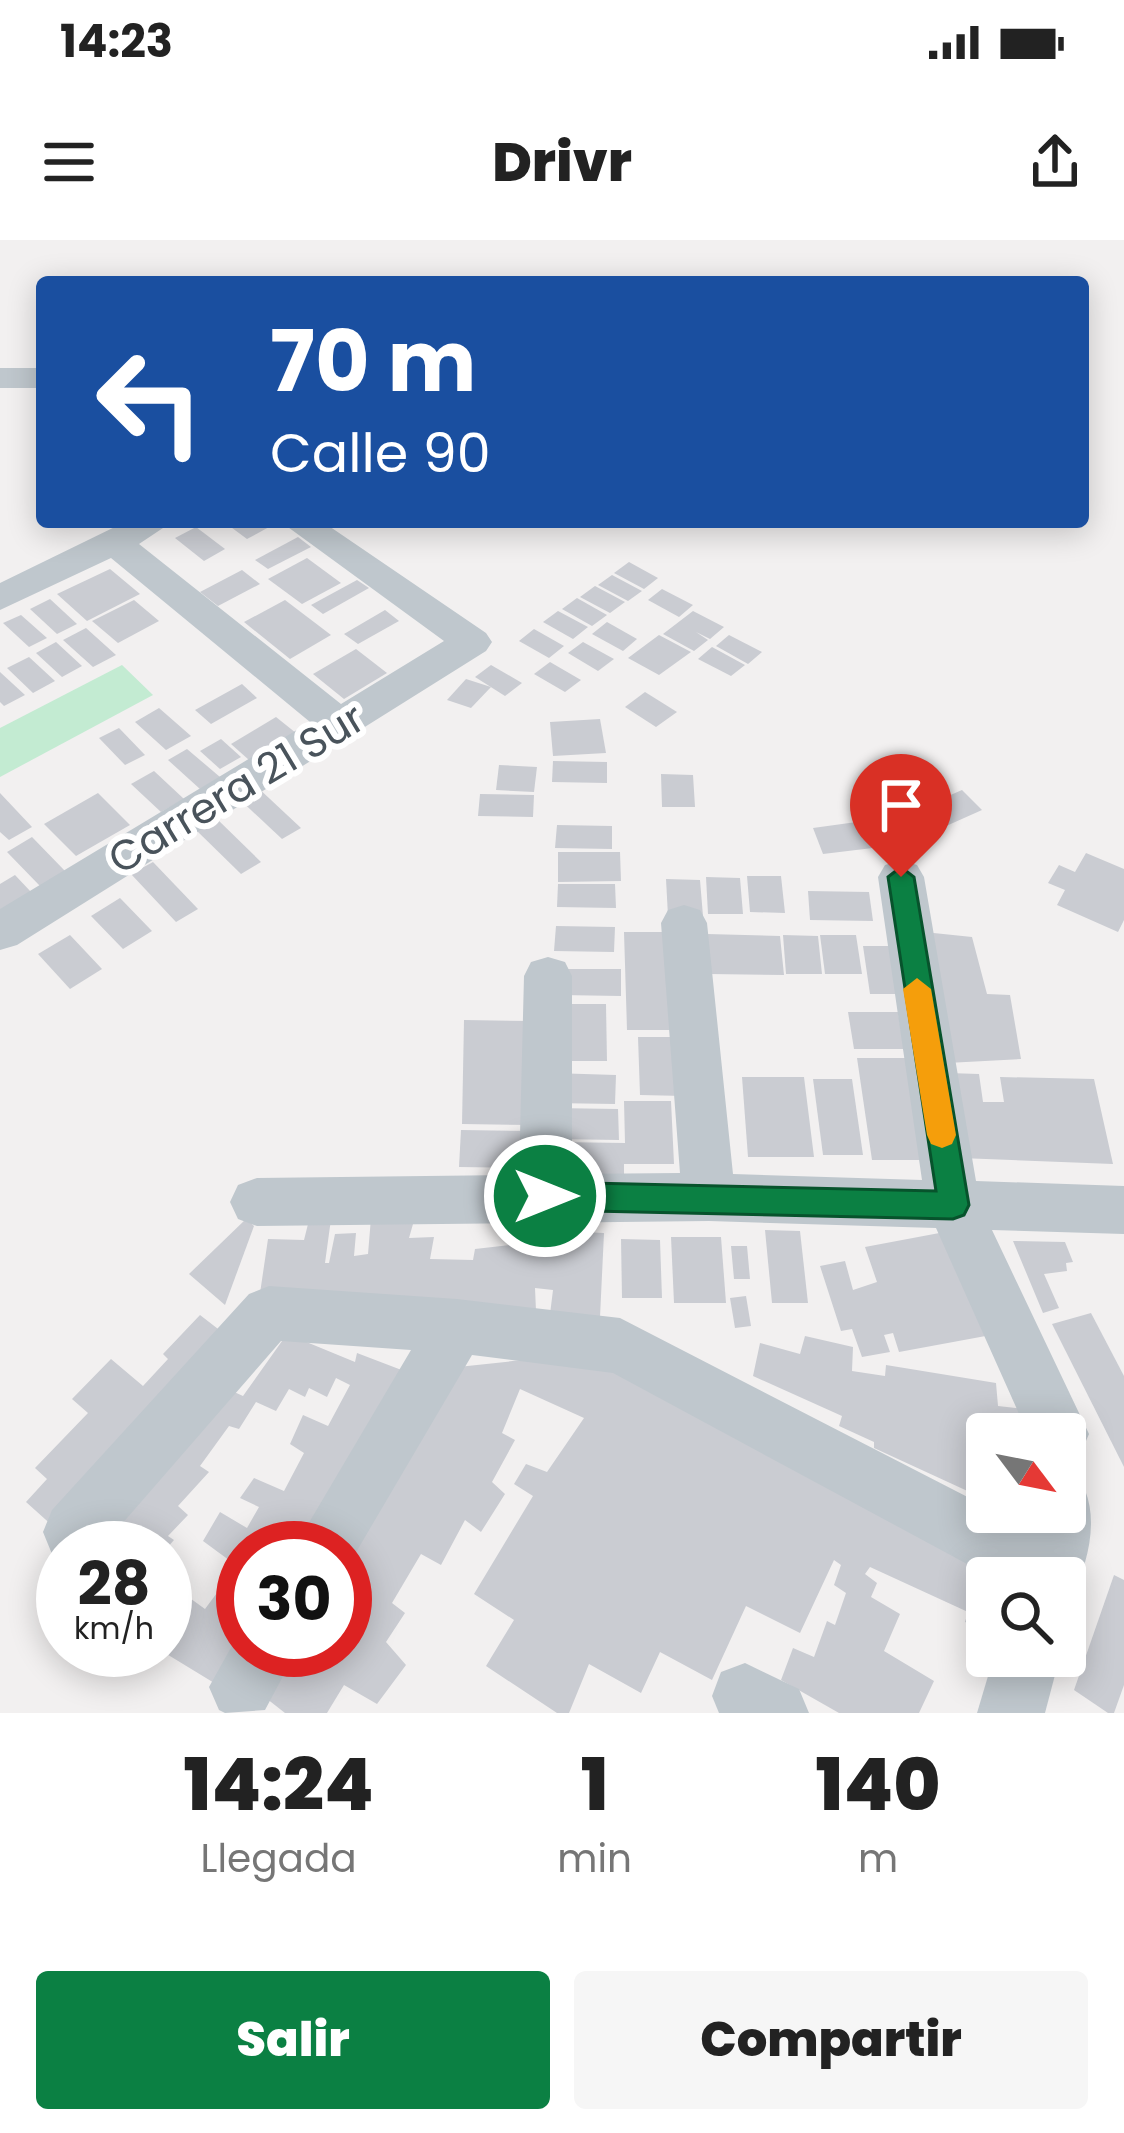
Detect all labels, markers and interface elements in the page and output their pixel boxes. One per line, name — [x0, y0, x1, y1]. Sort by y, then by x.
text: 14:23 — [60, 10, 173, 73]
text: Drivr — [492, 124, 632, 200]
icon: menu — [36, 129, 102, 195]
icon: share — [1022, 129, 1088, 195]
text: 70 m — [270, 303, 476, 420]
icon: left — [72, 324, 228, 480]
text: Calle 90 — [270, 415, 491, 491]
street label: Carrera 21 Sur — [97, 689, 376, 888]
pin — [850, 754, 952, 877]
icon: arrive — [868, 772, 934, 838]
position arrow — [482, 1133, 608, 1259]
north arrow — [966, 1413, 1086, 1533]
map controls — [966, 1413, 1086, 1677]
speed limit sign: 30 — [216, 1521, 372, 1677]
text: 28 — [77, 1542, 151, 1626]
button: search — [966, 1557, 1086, 1677]
text: km/h — [74, 1607, 154, 1650]
text: 14:24 — [184, 1734, 374, 1835]
text: 1 — [581, 1734, 609, 1835]
text: 140 — [816, 1734, 940, 1835]
text: Llegada — [201, 1831, 357, 1886]
text: min — [557, 1831, 632, 1886]
text: m — [858, 1831, 898, 1886]
button: Salir — [36, 1971, 550, 2109]
button: Compartir — [574, 1971, 1088, 2109]

